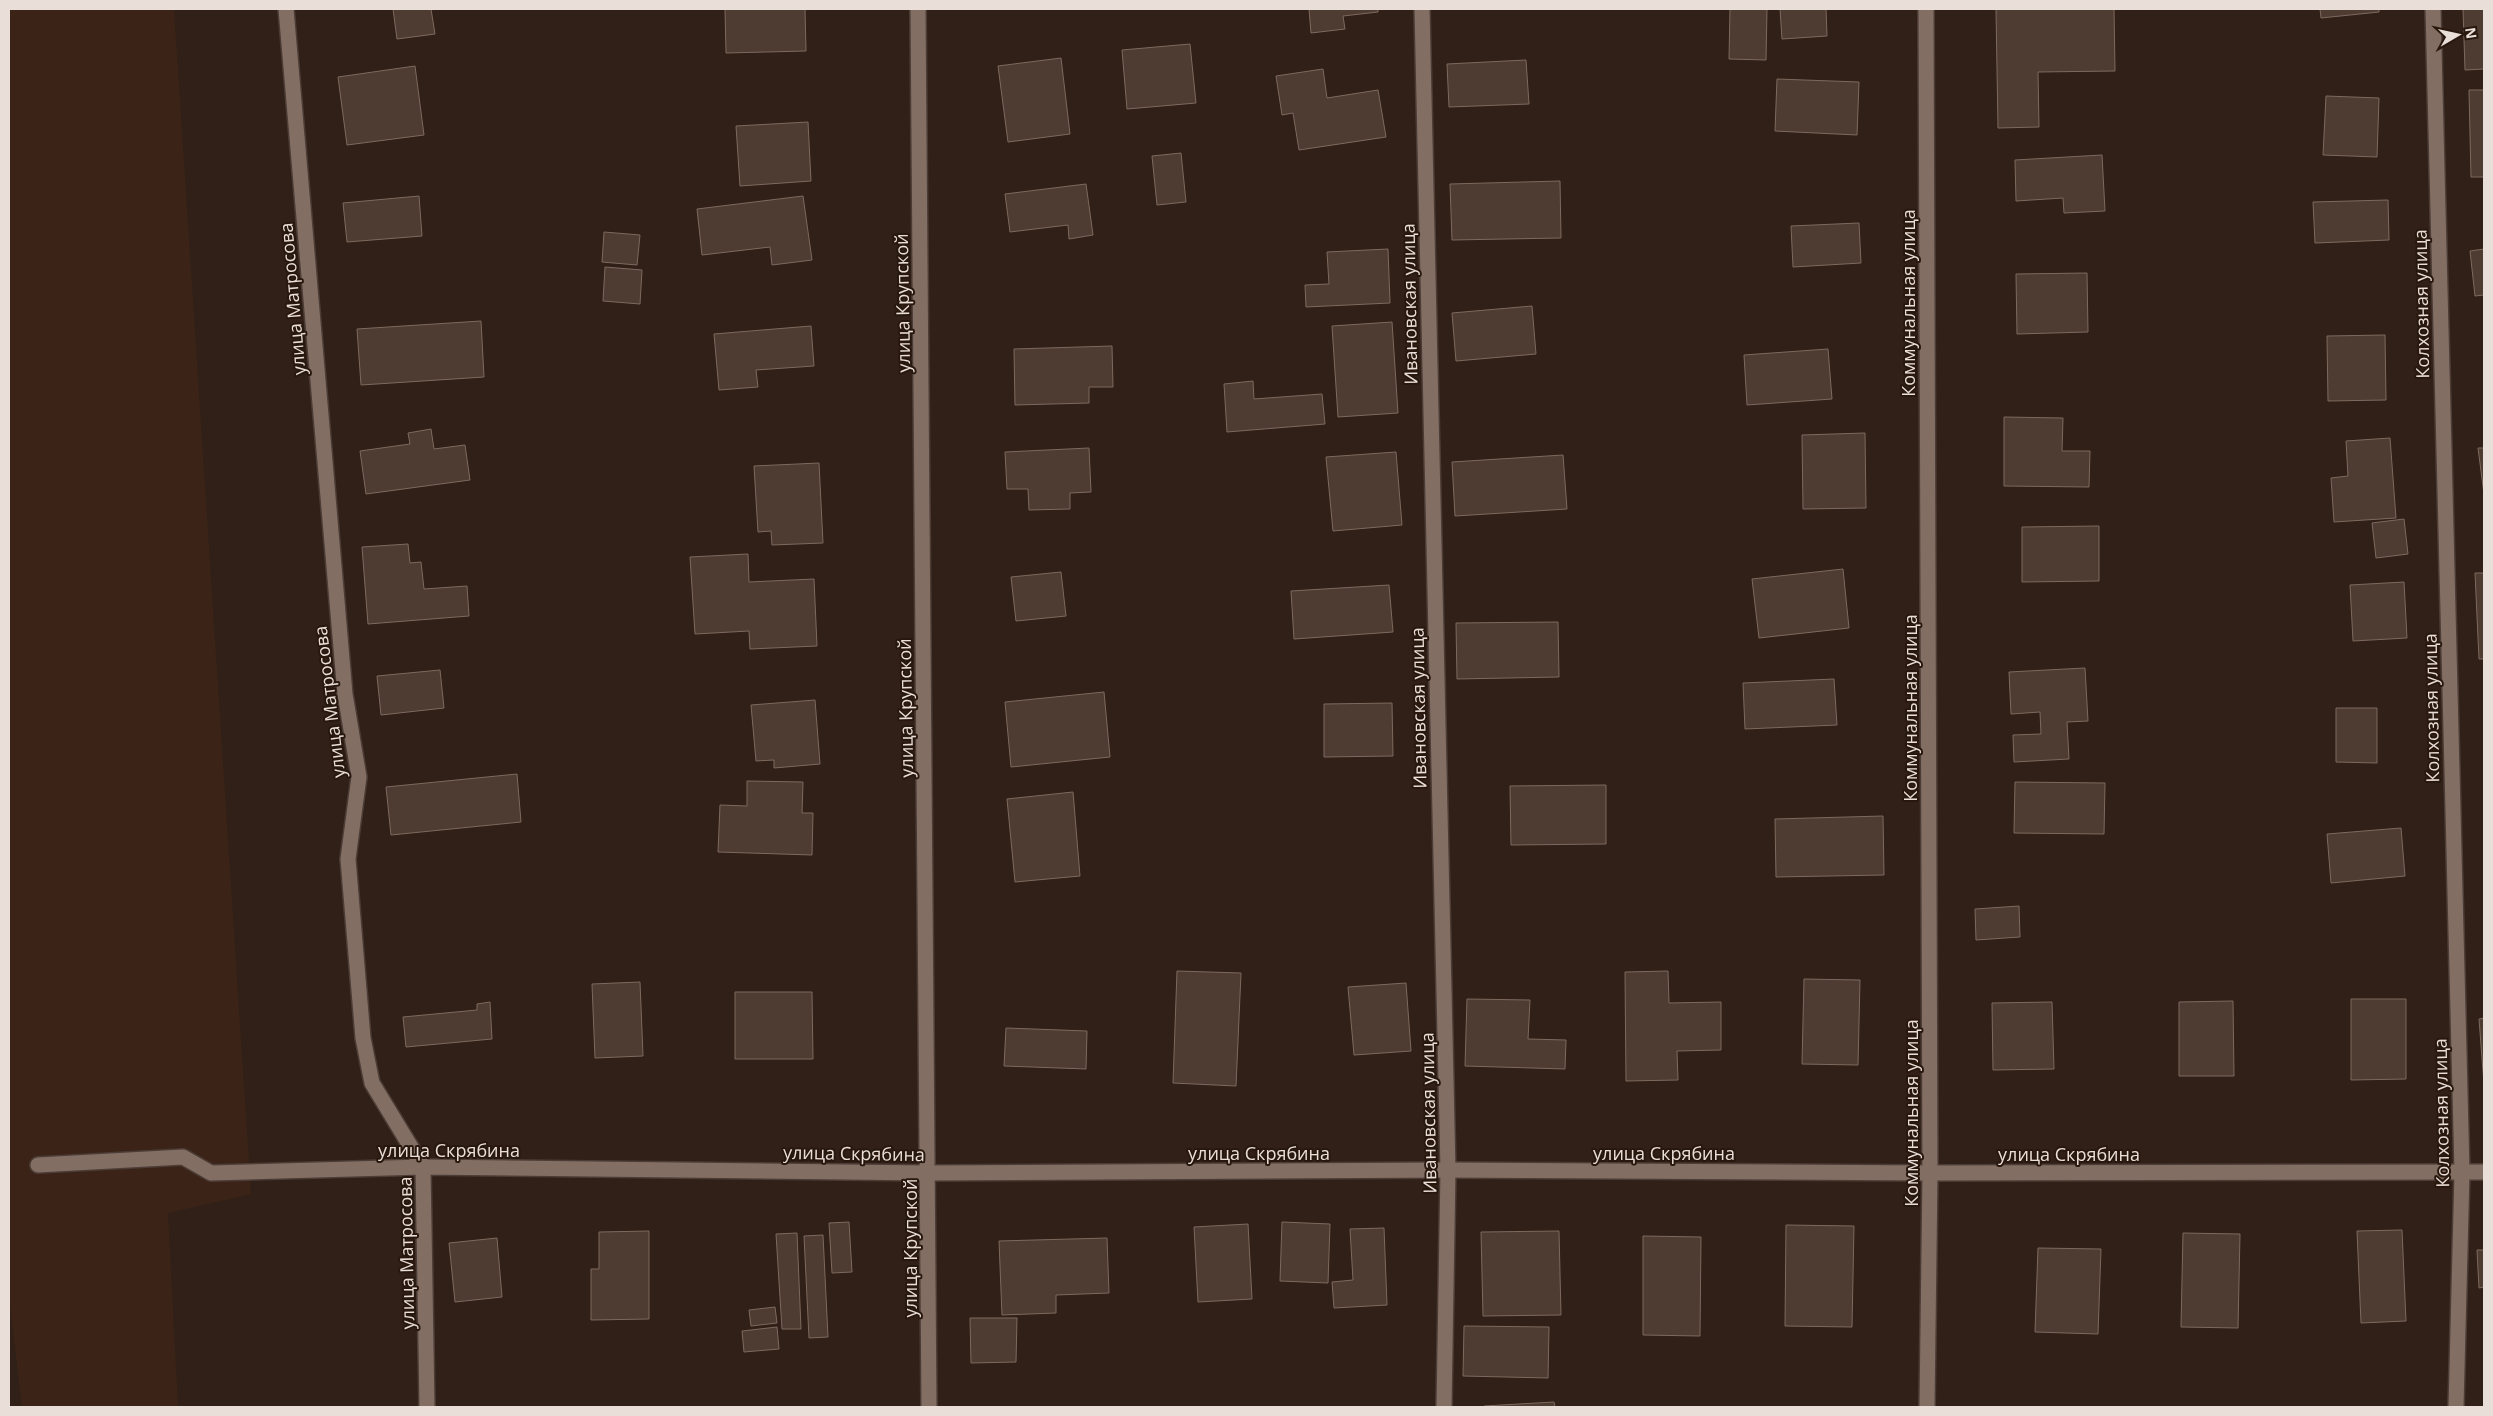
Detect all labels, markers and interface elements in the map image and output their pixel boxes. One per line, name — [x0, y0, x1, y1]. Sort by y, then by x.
north arrow — [2433, 10, 2483, 60]
text: N — [2461, 26, 2482, 40]
street label: Коммунальная улица — [1896, 209, 1920, 397]
street label: улица Матросова — [273, 222, 311, 376]
street label: Ивановская улица — [1396, 223, 1422, 385]
street label: Колхозная улица — [2408, 229, 2434, 379]
street label: улица Крупской — [889, 233, 915, 373]
street label: Коммунальная улица — [1898, 614, 1922, 802]
street label: улица Матросова — [308, 625, 350, 779]
street label: Ивановская улица — [1405, 627, 1431, 789]
street label: Колхозная улица — [2418, 633, 2444, 783]
street label: улица Крупской — [892, 638, 918, 778]
street label: Коммунальная улица — [1899, 1019, 1923, 1207]
street label: Ивановская улица — [1415, 1032, 1441, 1194]
street label: Колхозная улица — [2428, 1038, 2454, 1188]
street label: улица Скрябина — [378, 1138, 520, 1162]
street label: улица Скрябина — [783, 1140, 925, 1166]
street label: улица Скрябина — [1188, 1141, 1330, 1165]
street label: улица Скрябина — [1593, 1141, 1735, 1165]
street label: улица Скрябина — [1998, 1142, 2140, 1166]
street label: улица Матросова — [393, 1176, 419, 1330]
street label: улица Крупской — [898, 1178, 922, 1318]

